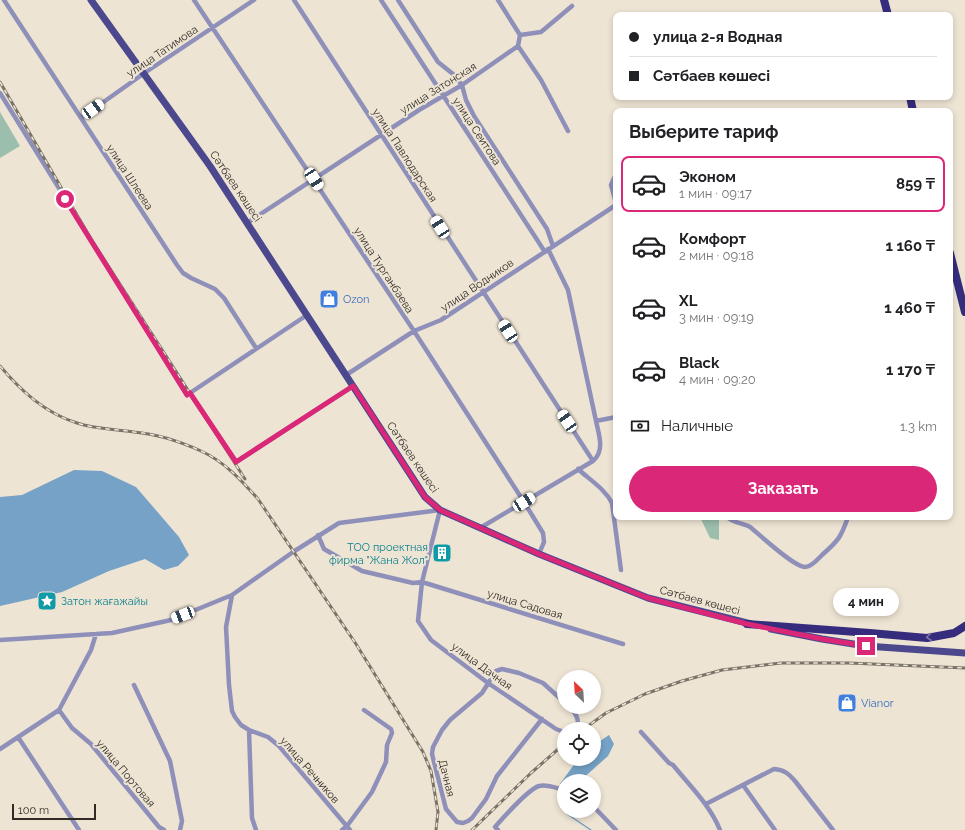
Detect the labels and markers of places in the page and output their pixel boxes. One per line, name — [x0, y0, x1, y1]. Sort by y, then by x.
shop icon: Ozon — [318, 288, 340, 310]
place label: Ozon — [343, 293, 370, 306]
place label: ТОО проектная фирма "Жана Жол" — [329, 541, 428, 567]
building icon: ТОО проектная фирма "Жана Жол" — [431, 542, 453, 564]
place icon: Затон жағажайы — [36, 590, 58, 612]
place label: Затон жағажайы — [61, 595, 148, 608]
shop icon: Vianor — [836, 692, 858, 714]
place label: Vianor — [861, 697, 894, 710]

